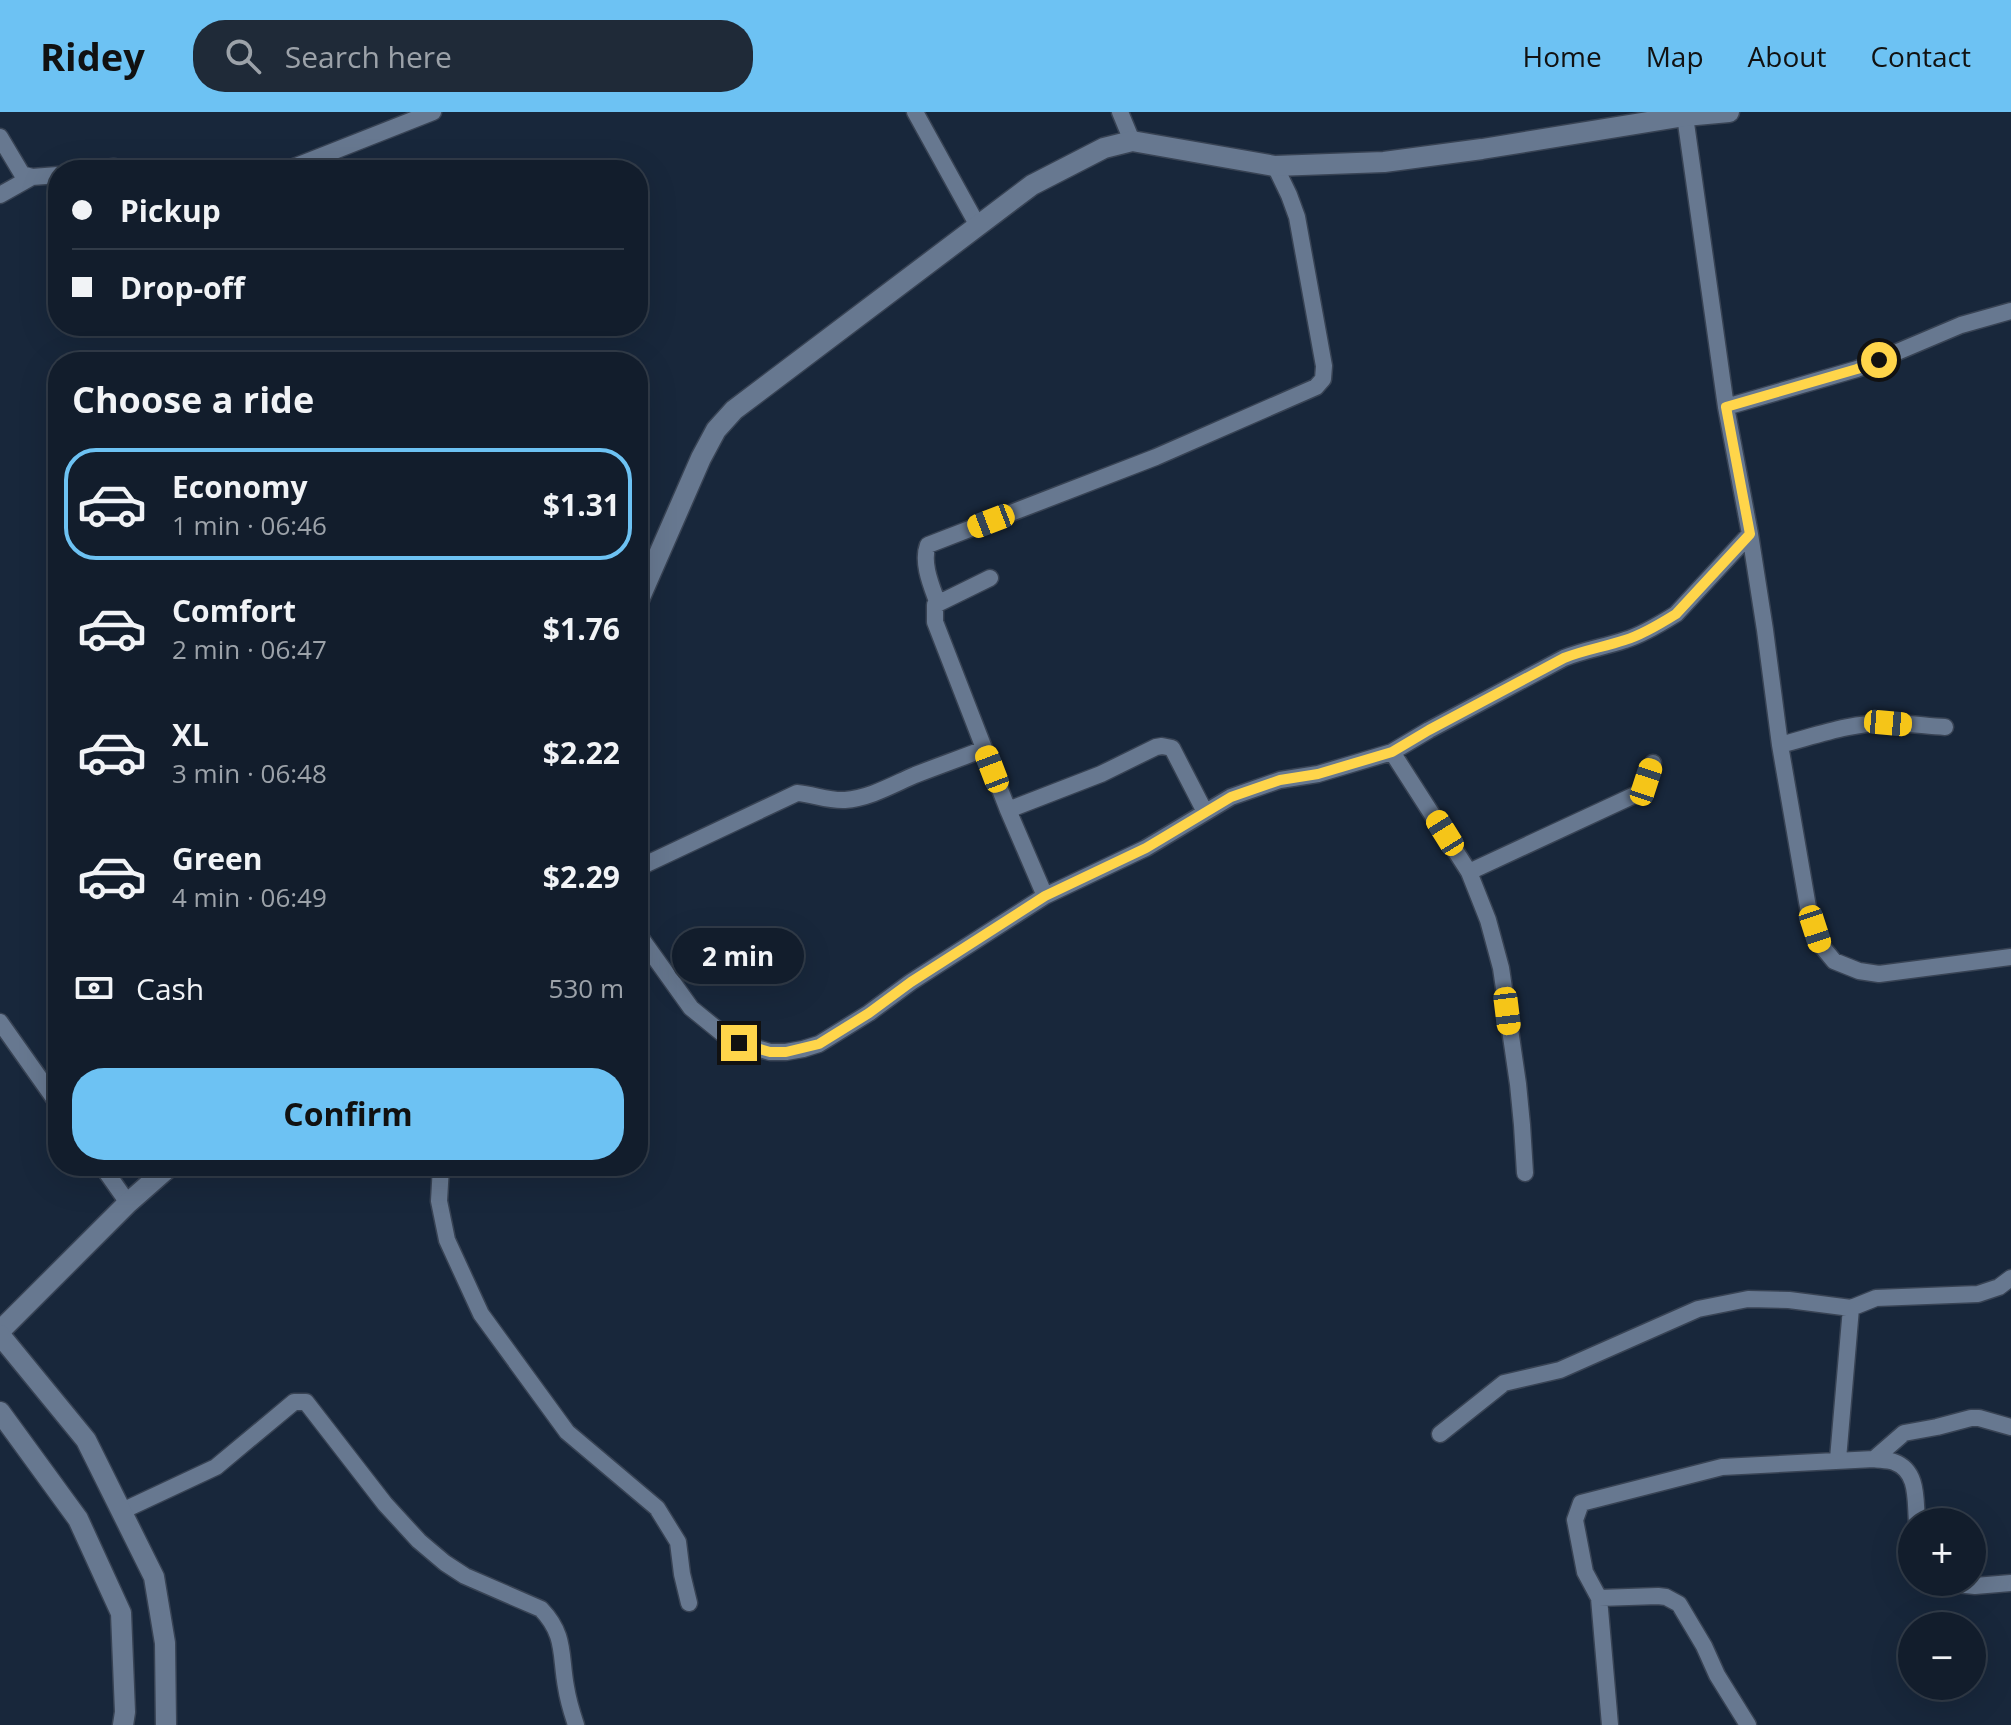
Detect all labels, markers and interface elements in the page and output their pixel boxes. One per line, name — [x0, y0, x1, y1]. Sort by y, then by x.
search box — [193, 20, 753, 92]
text: Ridey — [40, 30, 145, 82]
icon: search — [221, 34, 265, 78]
text: Search here — [285, 36, 452, 77]
text: Home — [1523, 37, 1602, 75]
text: Map — [1646, 37, 1704, 75]
text: About — [1748, 37, 1826, 75]
text: Contact — [1870, 37, 1971, 75]
text: Pickup — [120, 190, 221, 231]
text: Drop-off — [120, 267, 245, 308]
route start — [1861, 342, 1897, 378]
text: Choose a ride — [72, 375, 314, 424]
text: Economy — [172, 466, 308, 507]
icon: car — [76, 468, 148, 540]
text: $1.31 — [543, 484, 620, 525]
car — [964, 501, 1018, 541]
text: 1 min · 06:46 — [172, 507, 327, 543]
text: Comfort — [172, 590, 296, 631]
icon: car — [76, 592, 148, 664]
text: $1.76 — [543, 608, 620, 649]
text: 2 min · 06:47 — [172, 631, 327, 667]
car — [1863, 709, 1913, 737]
text: XL — [172, 714, 209, 755]
icon: car — [76, 716, 148, 788]
text: $2.22 — [543, 732, 620, 773]
car — [972, 742, 1012, 796]
text: 3 min · 06:48 — [172, 755, 327, 791]
car — [1627, 755, 1665, 809]
car — [1422, 806, 1468, 860]
text: Green — [172, 838, 263, 879]
icon: car — [76, 840, 148, 912]
text: $2.29 — [543, 856, 620, 897]
text: 4 min · 06:49 — [172, 879, 327, 915]
car — [1796, 902, 1834, 956]
callout: 2 min — [673, 927, 805, 983]
text: 2 min — [702, 938, 774, 974]
icon: cash — [72, 966, 116, 1010]
text: Cash — [136, 968, 204, 1009]
text: 530 m — [549, 970, 624, 1006]
car — [1492, 986, 1522, 1036]
route end — [721, 1025, 757, 1061]
button: Confirm — [72, 1068, 624, 1160]
map controls — [1898, 1508, 1986, 1700]
button: + — [1898, 1508, 1986, 1596]
button: − — [1898, 1612, 1986, 1700]

